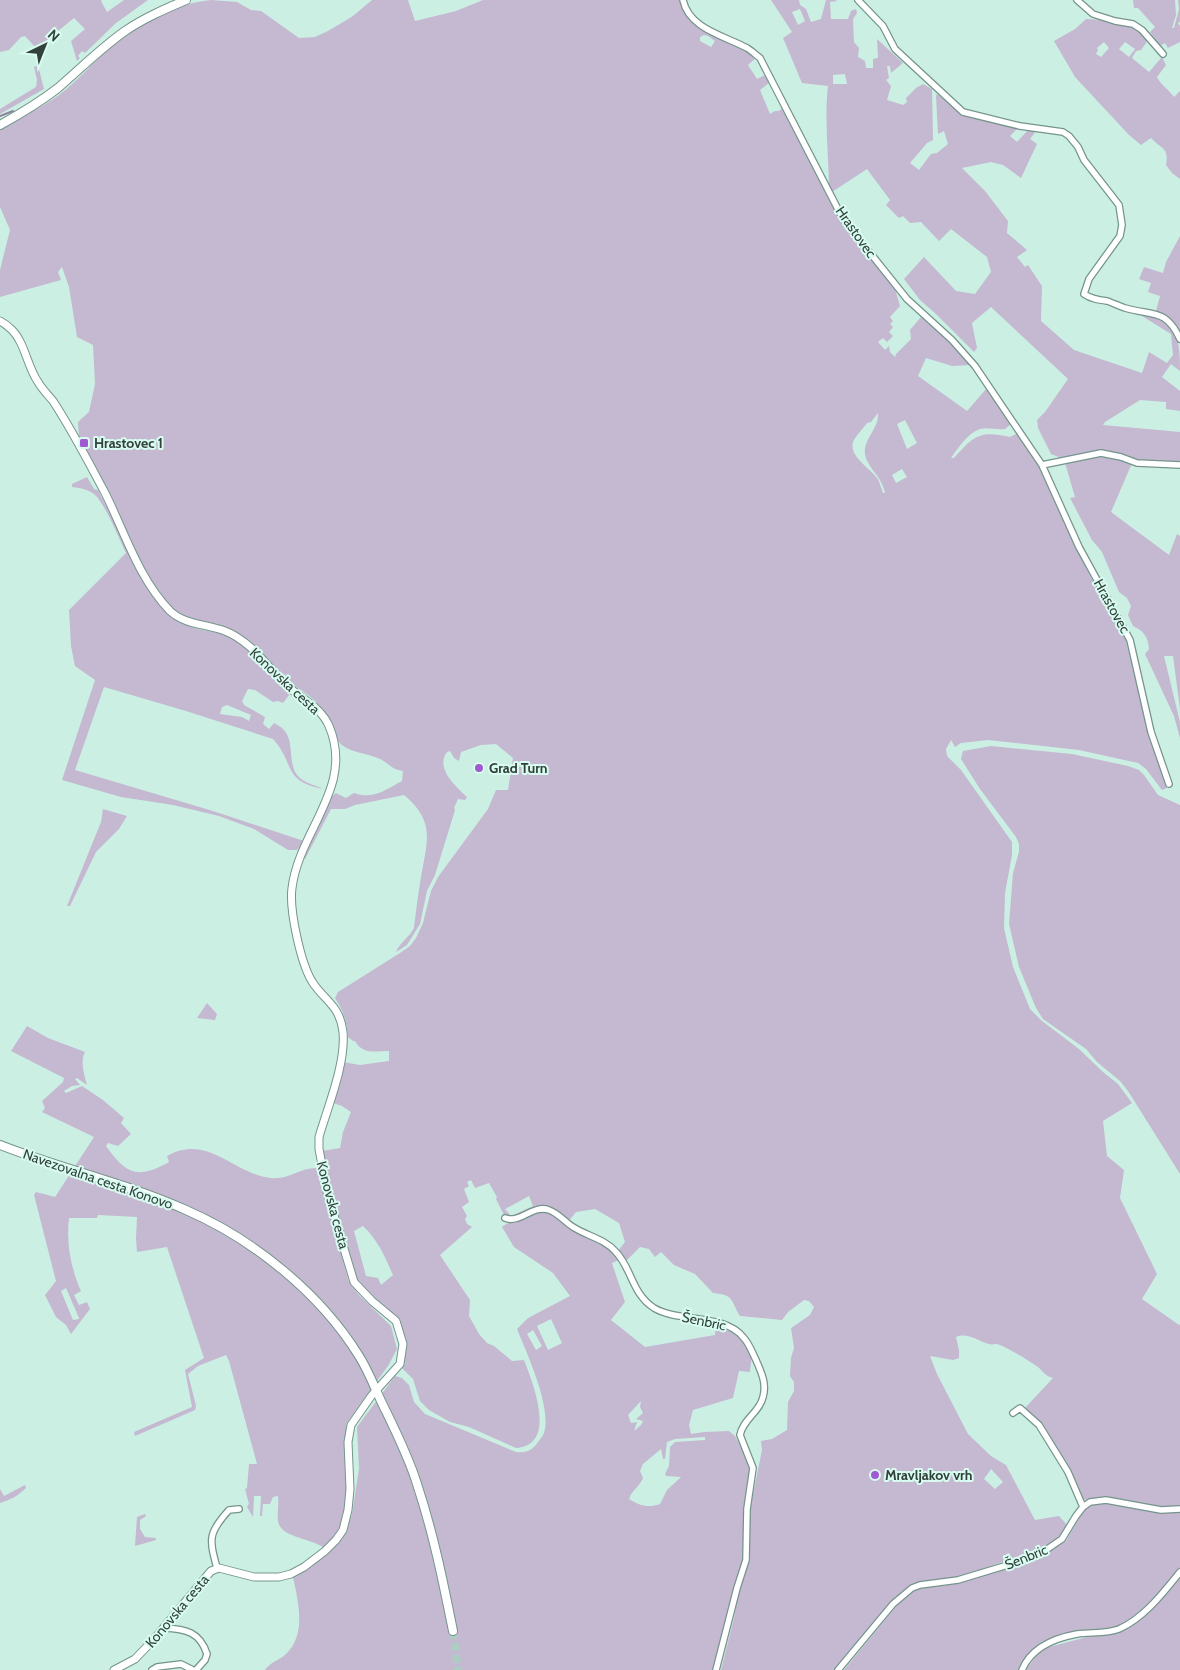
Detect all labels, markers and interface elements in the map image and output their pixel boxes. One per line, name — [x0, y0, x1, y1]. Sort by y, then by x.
north arrow — [20, 20, 70, 70]
text: N — [44, 26, 64, 45]
street label: Hrastovec — [832, 203, 880, 261]
place label: Hrastovec 1 — [94, 434, 163, 452]
marker: Hrastovec 1 — [78, 437, 90, 449]
street label: Hrastovec — [1090, 576, 1134, 636]
street label: Konovska cesta — [246, 644, 324, 718]
place label: Grad Turn — [489, 759, 548, 777]
marker: Grad Turn — [473, 762, 485, 774]
street label: Navezovalna cesta Konovo — [21, 1145, 176, 1213]
street label: Konovska cesta — [313, 1159, 353, 1251]
street label: Šenbric — [680, 1308, 728, 1334]
place label: Mravljakov vrh — [885, 1466, 972, 1484]
marker: Mravljakov vrh — [869, 1469, 881, 1481]
street label: Šenbric — [1002, 1540, 1050, 1574]
street label: Konovska cesta — [141, 1571, 213, 1651]

